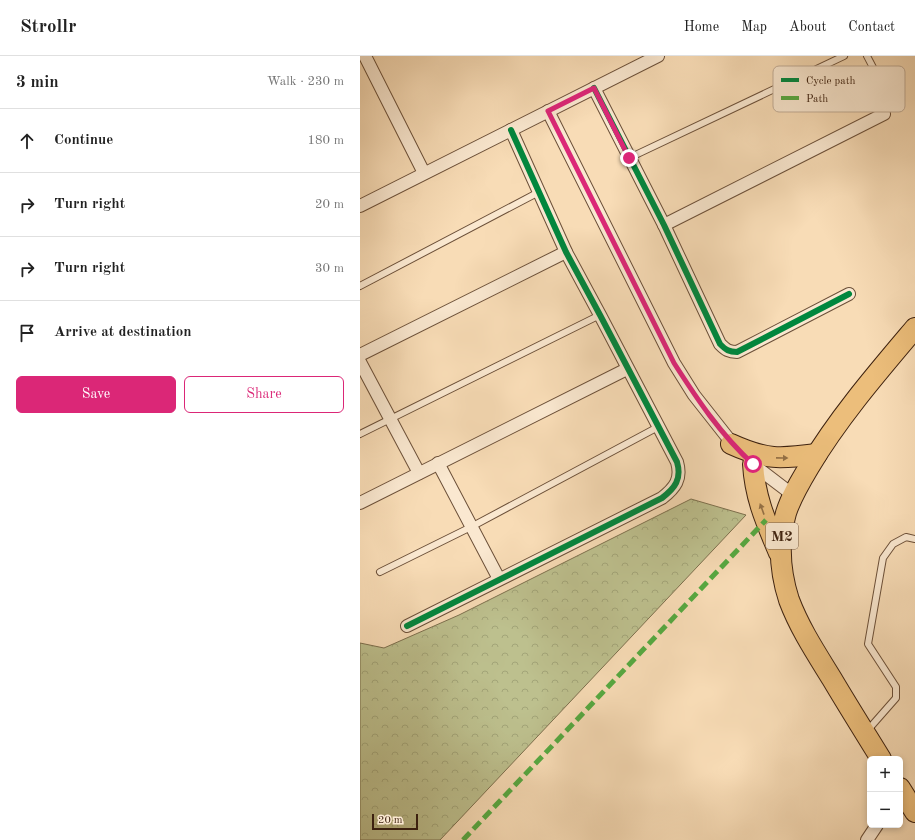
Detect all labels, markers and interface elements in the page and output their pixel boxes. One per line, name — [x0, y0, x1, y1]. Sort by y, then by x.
text: Strollr — [20, 18, 76, 37]
text: Home — [684, 20, 719, 34]
text: Map — [741, 20, 767, 34]
text: About — [789, 20, 826, 34]
text: Contact — [848, 20, 895, 34]
legend — [773, 66, 905, 112]
text: 3 min — [16, 74, 59, 91]
text: Walk · 230 m — [267, 75, 344, 88]
text: Cycle path — [806, 76, 856, 87]
text: Path — [806, 94, 828, 105]
icon: ahead — [16, 130, 38, 152]
text: Continue — [54, 133, 113, 148]
text: 180 m — [307, 134, 344, 147]
route end — [620, 149, 638, 167]
icon: right — [16, 194, 38, 216]
text: Turn right — [54, 197, 125, 212]
text: 20 m — [315, 198, 344, 211]
icon: right — [16, 258, 38, 280]
text: Turn right — [54, 261, 125, 276]
text: 30 m — [315, 262, 344, 275]
icon: arrive — [16, 322, 38, 344]
text: Arrive at destination — [54, 325, 192, 340]
button: Save — [16, 376, 176, 413]
button: Share — [184, 376, 344, 413]
route start — [744, 455, 762, 473]
one-way arrow — [776, 455, 789, 461]
one-way arrow — [758, 503, 764, 515]
road number: M2 — [766, 523, 798, 549]
map controls — [867, 756, 903, 828]
button: + — [867, 756, 903, 792]
button: − — [867, 792, 903, 828]
scale bar — [372, 812, 418, 831]
text: 20 m — [378, 815, 403, 826]

